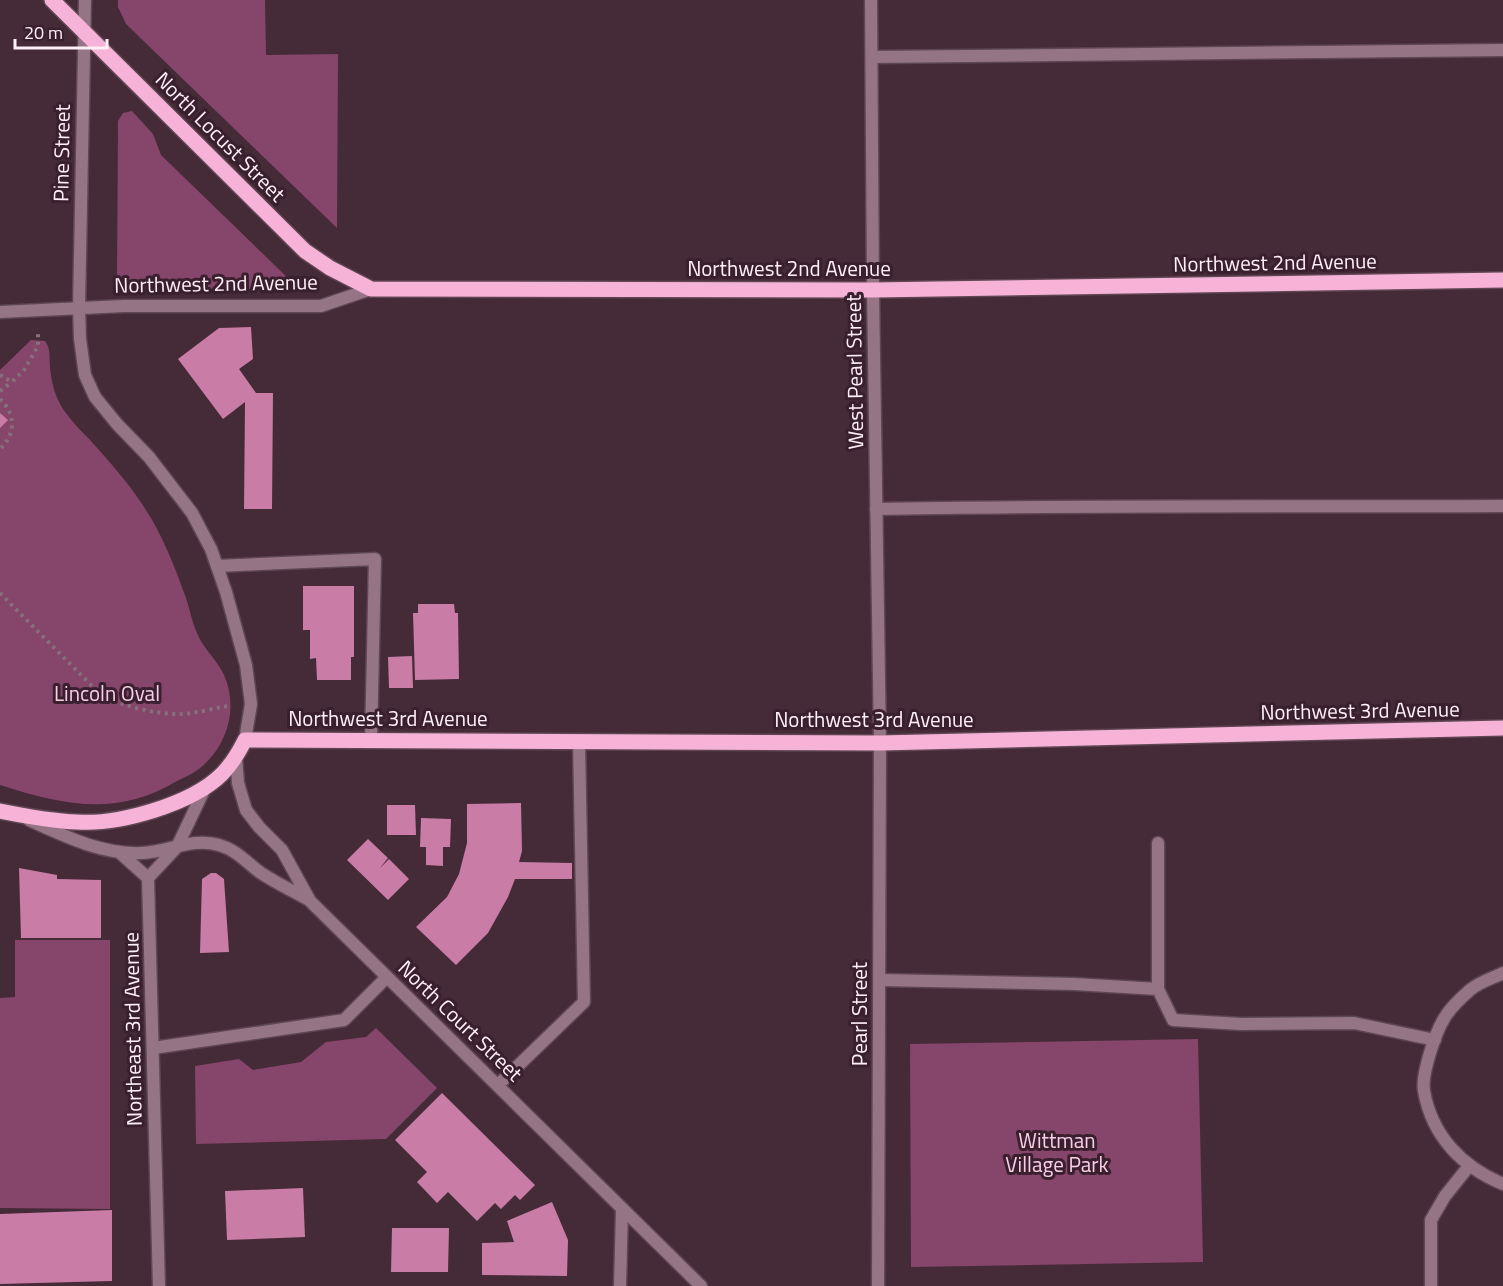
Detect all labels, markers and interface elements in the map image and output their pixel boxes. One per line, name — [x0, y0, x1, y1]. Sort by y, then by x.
scale bar — [15, 12, 106, 50]
text: 20 m — [24, 19, 63, 46]
street label: North Locust Street — [148, 64, 294, 209]
street label: Pine Street — [44, 103, 78, 202]
street label: Northwest 2nd Avenue — [1173, 244, 1377, 280]
street label: Northwest 2nd Avenue — [687, 252, 891, 284]
street label: Northwest 2nd Avenue — [114, 265, 318, 301]
street label: West Pearl Street — [837, 294, 871, 450]
park label: Lincoln Oval — [54, 677, 160, 709]
street label: Northwest 3rd Avenue — [1260, 692, 1460, 728]
street label: Northwest 3rd Avenue — [288, 702, 488, 734]
street label: Northwest 3rd Avenue — [774, 703, 974, 735]
street label: Northeast 3rd Avenue — [114, 932, 150, 1126]
street label: North Court Street — [391, 952, 531, 1089]
street label: Pearl Street — [843, 961, 875, 1066]
park label: Wittman Village Park — [1005, 1124, 1109, 1180]

